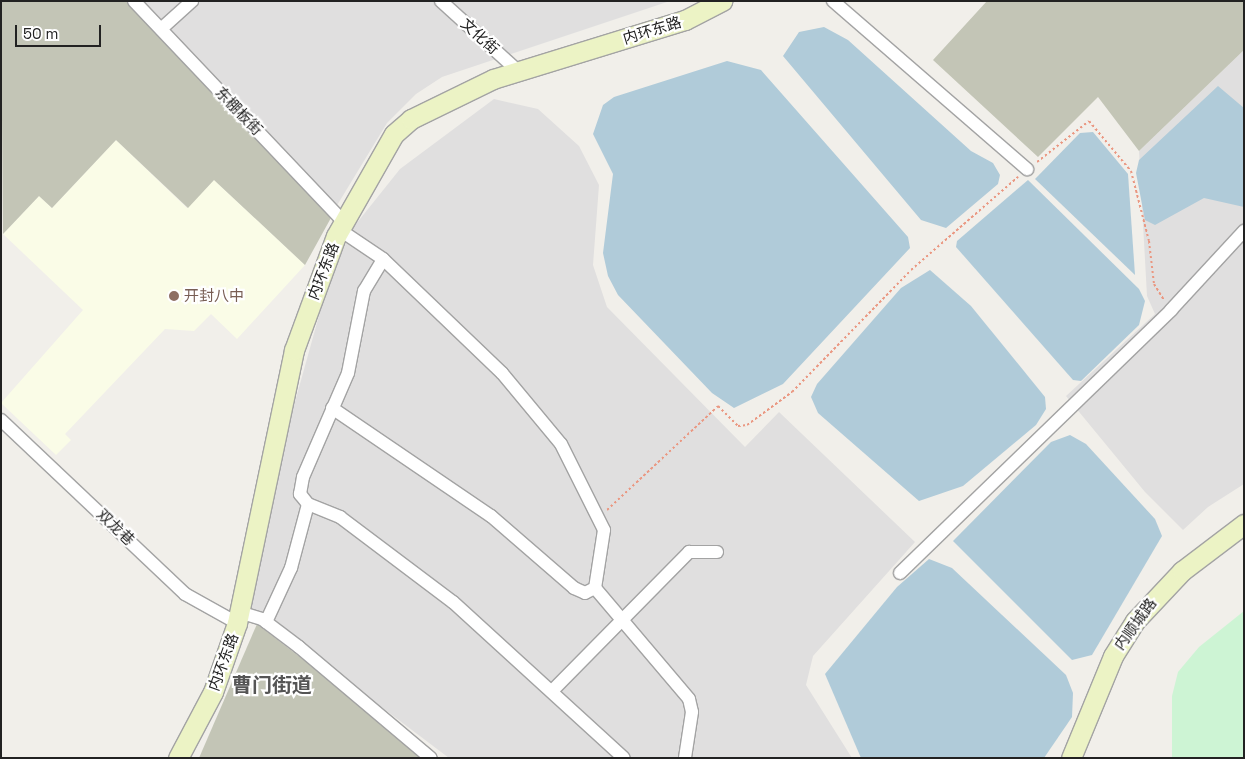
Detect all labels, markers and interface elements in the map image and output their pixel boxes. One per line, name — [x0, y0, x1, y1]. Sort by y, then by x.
street label: 内环东路 — [621, 13, 683, 47]
street label: 文化街 — [457, 14, 503, 58]
scale bar — [18, 15, 104, 47]
text: 50 m — [23, 24, 58, 43]
street label: 东棚板街 — [212, 83, 266, 139]
street label: 内环东路 — [304, 240, 342, 302]
place label: 开封八中 — [184, 287, 244, 305]
marker: 开封八中 — [168, 290, 180, 302]
street label: 双龙巷 — [94, 505, 138, 549]
street label: 内顺城路 — [1110, 594, 1160, 654]
street label: 内环东路 — [204, 631, 242, 693]
district label: 曹门街道 — [232, 673, 312, 697]

